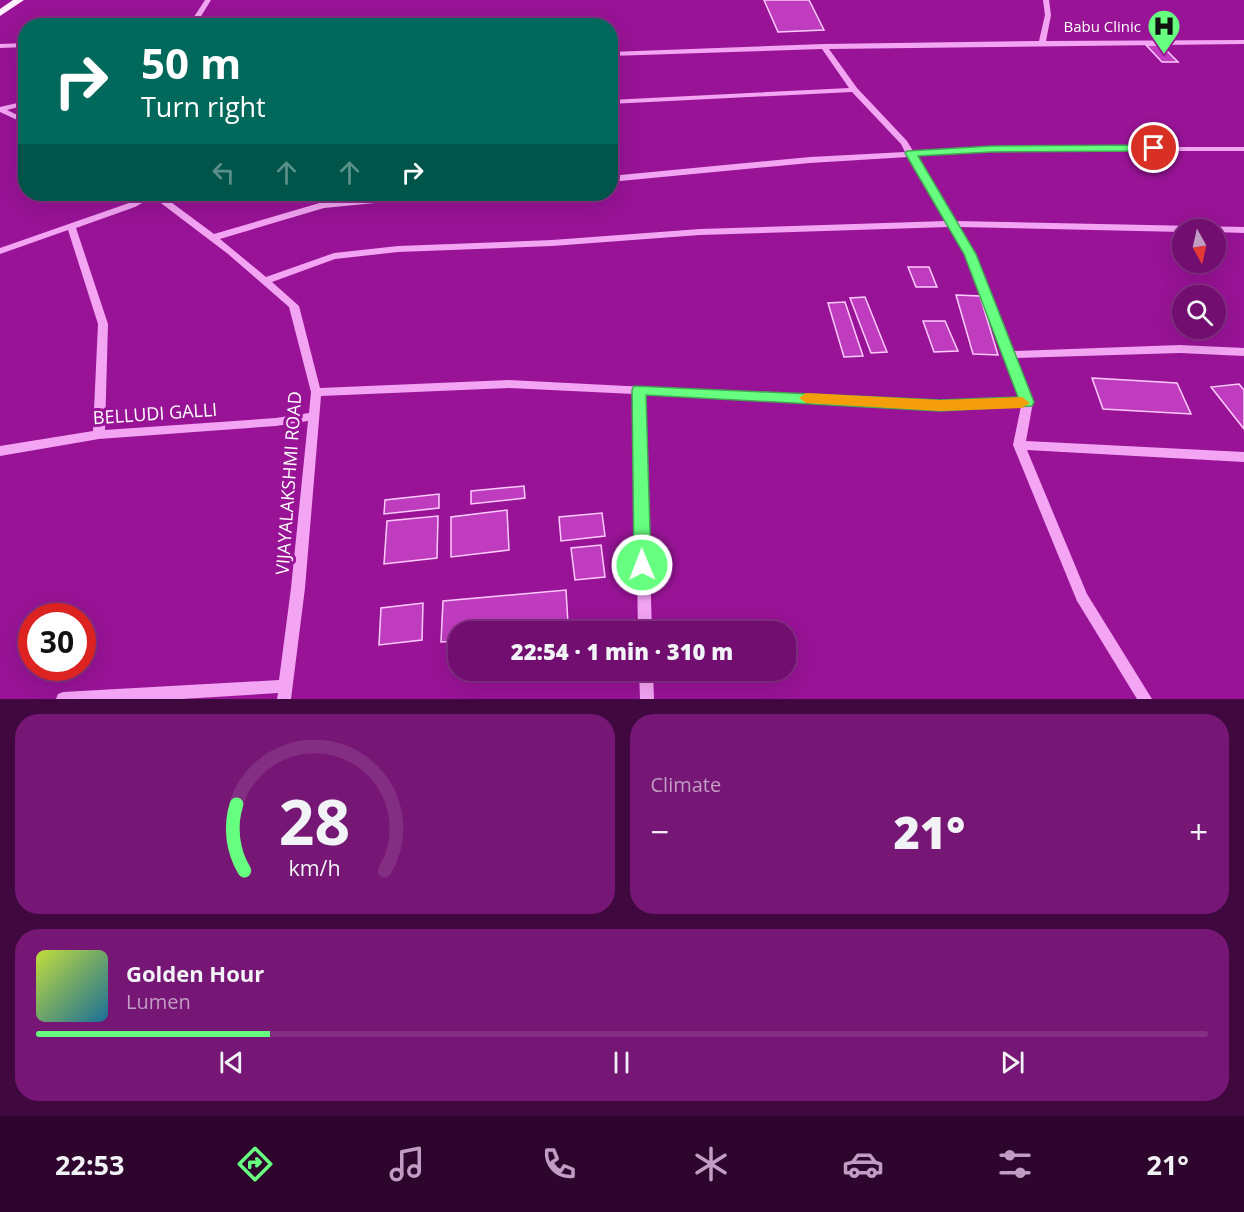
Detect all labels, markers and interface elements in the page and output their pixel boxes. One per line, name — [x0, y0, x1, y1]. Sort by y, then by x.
hospital icon: Babu Clinic — [1146, 8, 1182, 55]
place label: Babu Clinic — [1064, 16, 1141, 36]
text: 50 m — [141, 34, 241, 91]
icon: right — [42, 42, 120, 120]
text: Turn right — [141, 88, 266, 125]
pin — [1128, 122, 1179, 173]
icon: arrive — [1137, 131, 1170, 164]
icon: left — [207, 156, 240, 189]
icon: ahead — [270, 156, 303, 189]
icon: ahead — [333, 156, 366, 189]
icon: right — [396, 156, 429, 189]
north arrow — [1172, 219, 1226, 273]
map controls — [1172, 219, 1226, 339]
button: search — [1172, 285, 1226, 339]
street label: VIJAYALAKSHMI ROAD — [270, 390, 306, 576]
street label: BELLUDI GALLI — [92, 397, 218, 429]
position arrow — [610, 533, 674, 597]
speed limit sign: 30 — [18, 603, 96, 681]
text: 22:54 · 1 min · 310 m — [511, 636, 733, 666]
text: Climate — [651, 771, 721, 798]
text: 28 — [279, 778, 350, 863]
text: 21° — [893, 801, 965, 862]
text: − — [651, 809, 669, 854]
text: + — [1189, 809, 1208, 854]
text: km/h — [289, 853, 341, 882]
text: Golden Hour — [126, 958, 264, 988]
text: Lumen — [126, 988, 191, 1015]
icon: previous — [215, 1046, 248, 1079]
icon: pause — [605, 1046, 638, 1079]
icon: next — [996, 1046, 1029, 1079]
icon: directions — [234, 1143, 276, 1185]
icon: music — [386, 1143, 428, 1185]
icon: phone — [538, 1143, 580, 1185]
icon: climate — [690, 1143, 732, 1185]
icon: car — [842, 1143, 884, 1185]
icon: filters — [994, 1143, 1036, 1185]
text: 22:53 — [55, 1146, 124, 1183]
text: 21° — [1146, 1146, 1189, 1183]

